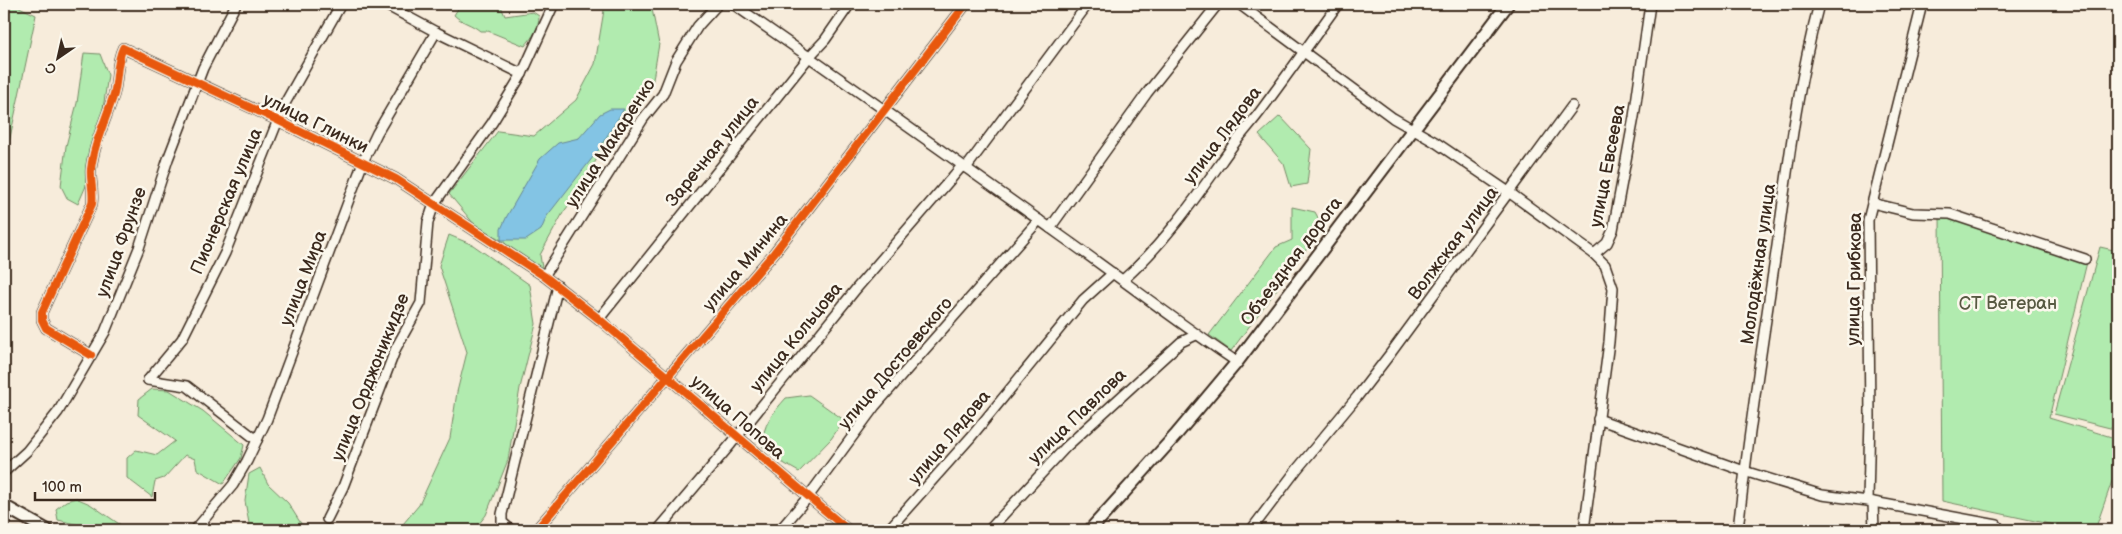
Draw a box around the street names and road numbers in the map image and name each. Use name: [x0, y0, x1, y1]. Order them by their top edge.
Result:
street label: улица Макаренко: [561, 75, 660, 212]
street label: улица Лядова: [1179, 82, 1266, 188]
street label: улица Глинки: [260, 89, 372, 158]
street label: Заречная улица: [661, 92, 764, 211]
street label: улица Евсеева: [1585, 103, 1630, 229]
street label: Пионерская улица: [186, 125, 267, 277]
street label: Волжская улица: [1404, 182, 1503, 304]
street label: Молодёжная улица: [1737, 182, 1780, 346]
street label: улица Фрунзе: [92, 184, 151, 300]
street label: Объездная дорога: [1236, 193, 1347, 330]
street label: улица Минина: [699, 209, 792, 315]
street label: улица Грибкова: [1843, 212, 1866, 346]
street label: улица Мира: [276, 227, 331, 329]
street label: улица Кольцова: [746, 278, 847, 396]
street label: улица Орджоникидзе: [327, 290, 414, 464]
street label: улица Достоевского: [834, 293, 957, 434]
street label: улица Павлова: [1024, 364, 1131, 468]
street label: улица Попова: [686, 371, 789, 464]
street label: улица Лядова: [904, 386, 995, 489]

